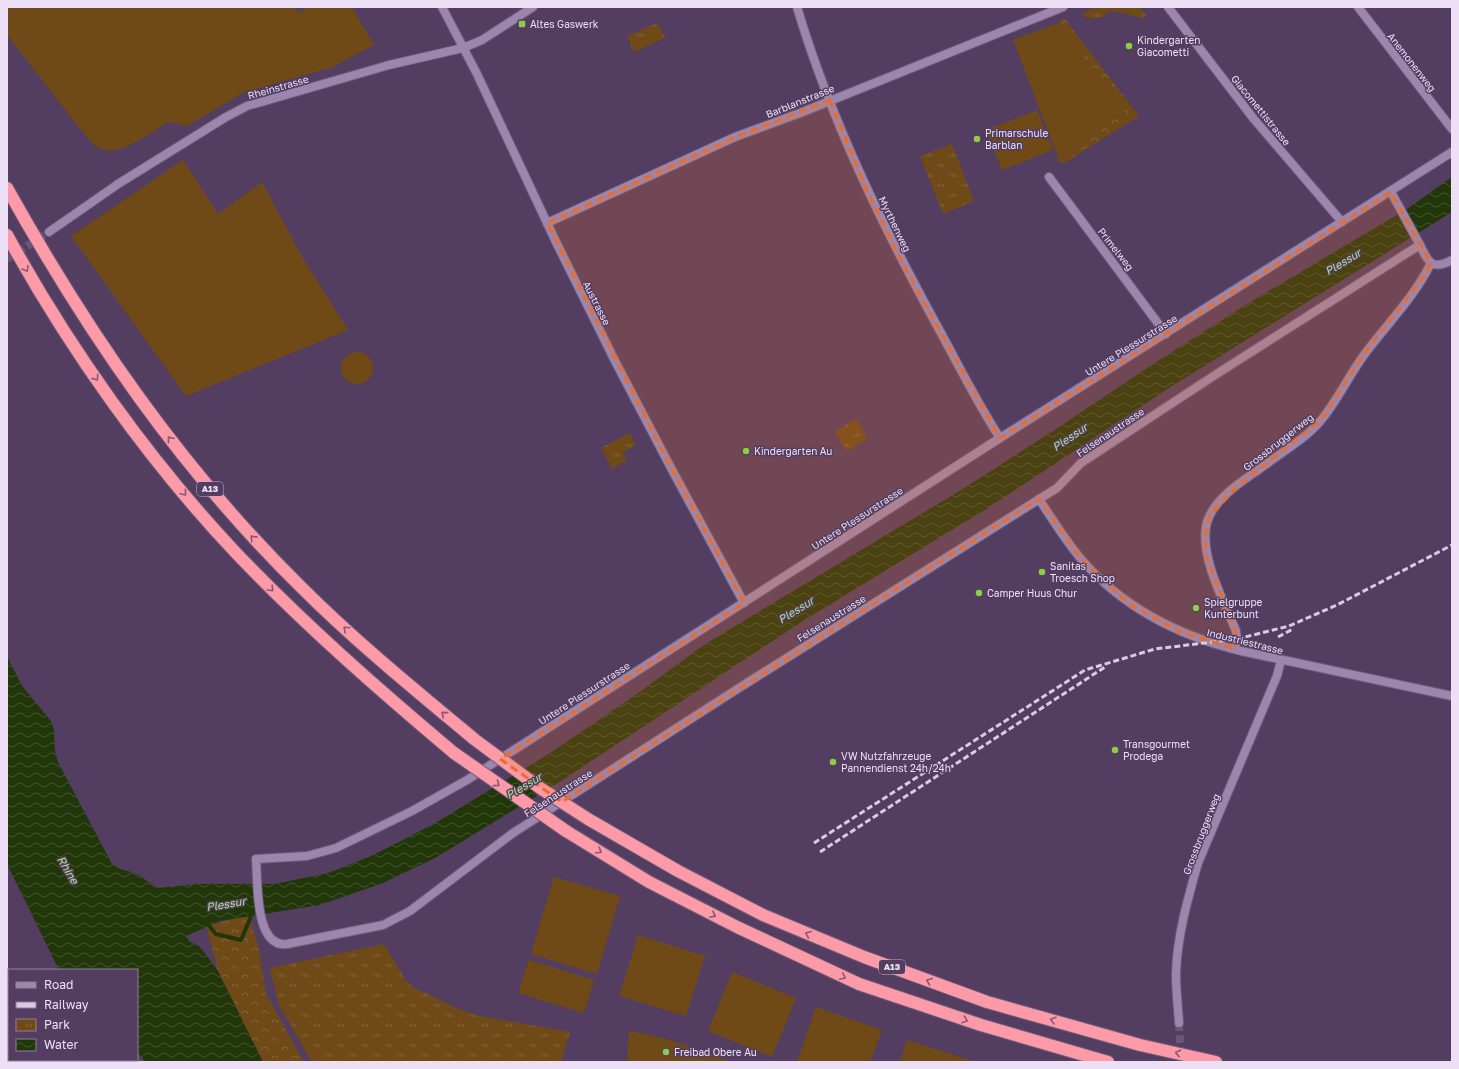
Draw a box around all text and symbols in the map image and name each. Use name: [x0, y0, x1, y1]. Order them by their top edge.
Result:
place label: Altes Gaswerk: [530, 18, 599, 30]
marker: Altes Gaswerk: [517, 19, 527, 29]
street label: Anemonenweg: [1385, 30, 1439, 94]
place label: Kindergarten Giacometti: [1137, 34, 1200, 58]
marker: Kindergarten Giacometti: [1124, 41, 1134, 51]
street label: Giacomettistrasse: [1229, 72, 1293, 148]
street label: Rheinstrasse: [246, 73, 310, 101]
street label: Barblanstrasse: [764, 82, 836, 120]
place label: Primarschule Barblan: [985, 127, 1049, 151]
marker: Primarschule Barblan: [972, 134, 982, 144]
street label: Myrthenweg: [876, 194, 914, 254]
street label: Primelweg: [1096, 225, 1136, 273]
water label: Plessur: [1322, 245, 1365, 277]
one-way arrow: [21, 265, 29, 272]
street label: Austrasse: [581, 279, 613, 327]
street label: Untere Plessurstrasse: [1083, 312, 1179, 378]
one-way arrow: [91, 374, 98, 381]
street label: Felsenaustrasse: [1074, 405, 1146, 459]
street label: Grossbruggerweg: [1241, 411, 1315, 473]
water label: Plessur: [1050, 419, 1091, 453]
one-way arrow: [167, 436, 174, 443]
place label: Kindergarten Au: [754, 445, 832, 457]
marker: Kindergarten Au: [741, 446, 751, 456]
road number: A13: [197, 482, 223, 496]
street label: Untere Plessurstrasse: [809, 484, 905, 552]
one-way arrow: [179, 488, 186, 495]
one-way arrow: [251, 535, 258, 543]
place label: Sanitas Troesch Shop: [1050, 560, 1115, 584]
marker: Sanitas Troesch Shop: [1037, 567, 1047, 577]
one-way arrow: [266, 584, 274, 592]
place label: Camper Huus Chur: [987, 587, 1077, 599]
marker: Camper Huus Chur: [974, 588, 984, 598]
street label: Felsenaustrasse: [794, 592, 868, 644]
water label: Plessur: [775, 593, 817, 626]
place label: Spielgruppe Kunterbunt: [1204, 596, 1263, 620]
marker: Spielgruppe Kunterbunt: [1191, 603, 1201, 613]
street label: Industriestrasse: [1206, 626, 1285, 656]
one-way arrow: [343, 627, 351, 634]
street label: Untere Plessurstrasse: [536, 659, 632, 727]
one-way arrow: [441, 712, 449, 719]
place label: Transgourmet Prodega: [1123, 738, 1190, 762]
marker: Transgourmet Prodega: [1110, 745, 1120, 755]
place label: VW Nutzfahrzeuge Pannendienst 24h/24h: [841, 750, 951, 774]
marker: VW Nutzfahrzeuge Pannendienst 24h/24h: [828, 757, 838, 767]
street label: Felsenaustrasse: [522, 766, 595, 820]
water label: Plessur: [503, 769, 546, 801]
one-way arrow: [492, 779, 499, 786]
street label: Grossbruggerweg: [1180, 792, 1222, 876]
one-way arrow: [595, 847, 602, 854]
water label: Rhine: [55, 853, 83, 887]
water label: Plessur: [205, 894, 248, 913]
one-way arrow: [709, 910, 716, 918]
one-way arrow: [804, 930, 811, 938]
road number: A13: [879, 960, 905, 974]
legend: [8, 969, 138, 1061]
one-way arrow: [839, 972, 846, 980]
text: Road: [44, 977, 73, 992]
one-way arrow: [925, 977, 932, 985]
text: Railway: [44, 997, 89, 1012]
one-way arrow: [962, 1015, 969, 1024]
text: Park: [44, 1017, 70, 1032]
one-way arrow: [1049, 1017, 1056, 1025]
text: Water: [44, 1037, 78, 1052]
place label: Freibad Obere Au: [674, 1046, 757, 1058]
marker: Freibad Obere Au: [661, 1047, 671, 1057]
one-way arrow: [1175, 1050, 1181, 1058]

